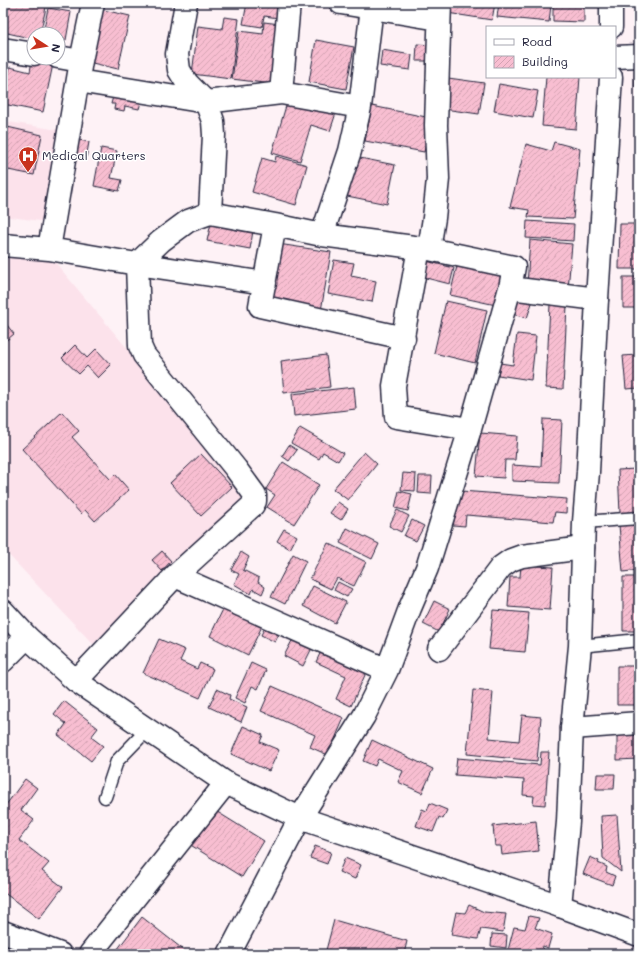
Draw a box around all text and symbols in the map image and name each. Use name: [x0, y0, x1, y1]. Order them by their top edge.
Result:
north arrow: [26, 26, 66, 66]
legend: [486, 26, 616, 78]
text: Road: [522, 33, 552, 49]
text: N: [48, 43, 64, 54]
text: Building: [522, 53, 568, 69]
hospital icon: Medical Quarters: [17, 145, 39, 173]
place label: Medical Quarters: [42, 147, 146, 163]

